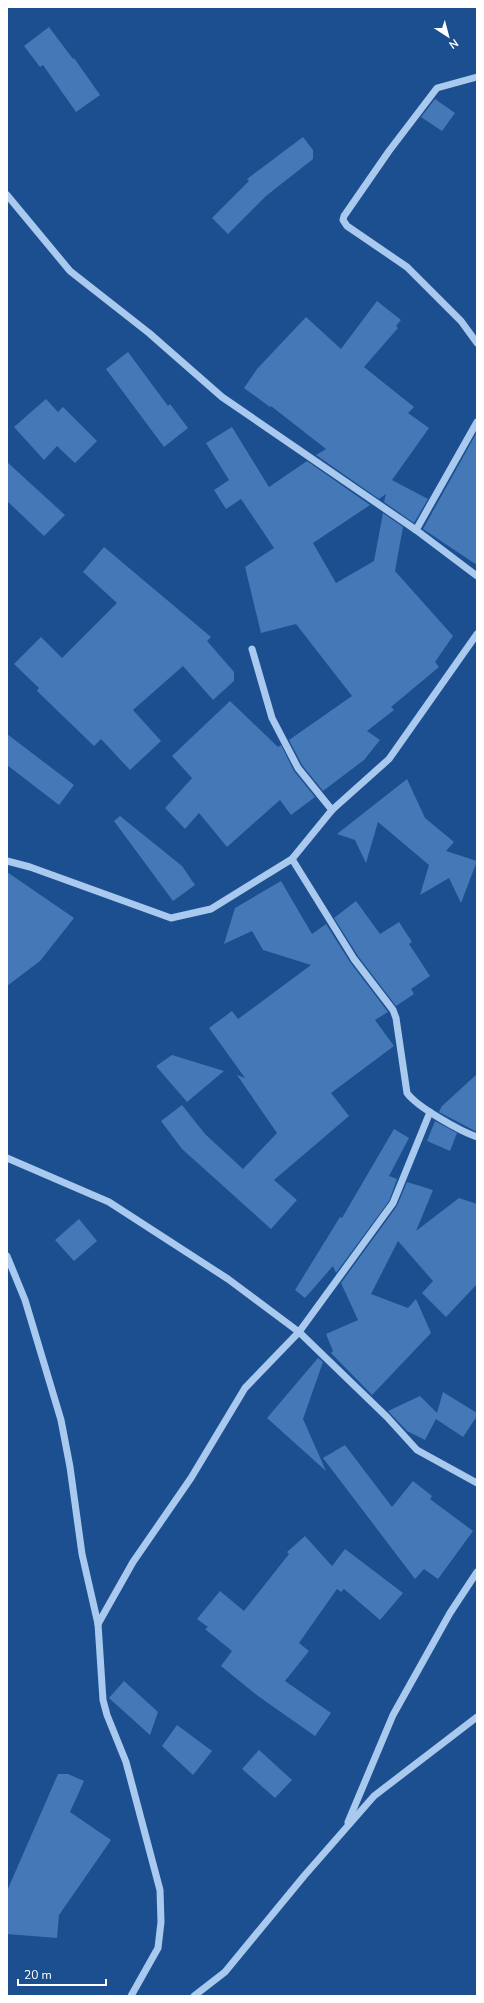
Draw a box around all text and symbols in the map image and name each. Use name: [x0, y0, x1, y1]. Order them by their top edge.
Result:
north arrow: [428, 16, 468, 56]
text: N: [446, 35, 461, 52]
scale bar: [18, 1961, 106, 1987]
text: 20 m: [24, 1967, 52, 1983]

